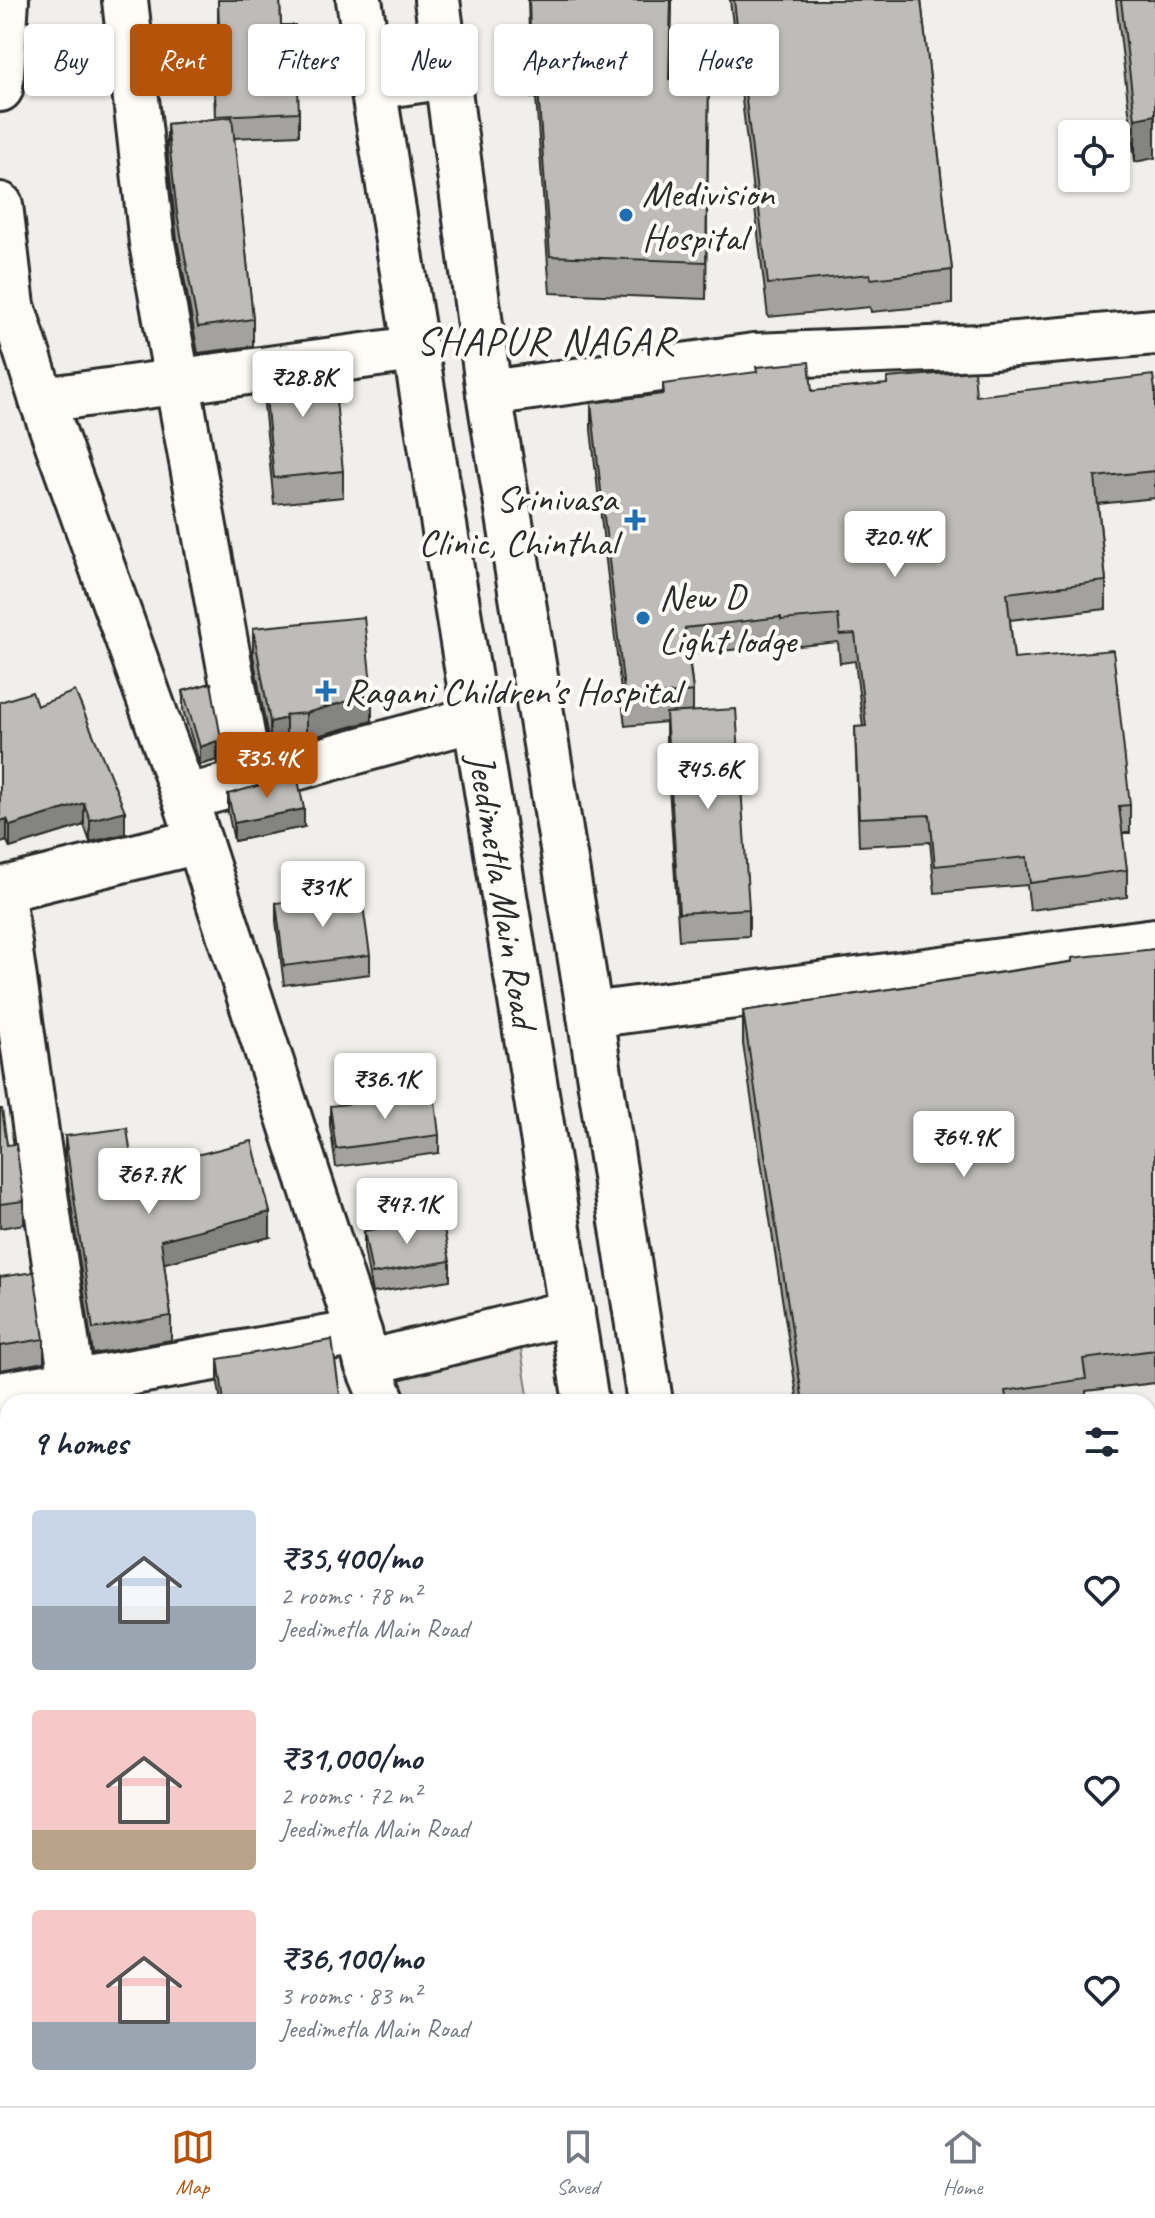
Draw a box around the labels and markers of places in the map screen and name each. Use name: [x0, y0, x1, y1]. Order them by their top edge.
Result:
place label: Medivision Hospital: [642, 170, 776, 261]
marker: Medivision Hospital: [617, 206, 635, 224]
pin: ₹28.8K: [238, 351, 368, 419]
place label: Srinivasa Clinic, Chinthal: [419, 475, 624, 566]
marker: Srinivasa Clinic, Chinthal: [624, 509, 646, 531]
pin: ₹20.4K: [830, 511, 960, 579]
place label: New D Light lodge: [659, 573, 798, 664]
marker: New D Light lodge: [634, 609, 652, 627]
place label: Ragani Children's Hospital: [344, 668, 687, 715]
marker: Ragani Children's Hospital: [315, 680, 337, 702]
pin: ₹35.4K: [202, 732, 332, 800]
pin: ₹45.6K: [643, 743, 773, 811]
pin: ₹31K: [276, 861, 370, 929]
pin: ₹36.1K: [320, 1053, 450, 1121]
pin: ₹64.9K: [899, 1111, 1029, 1179]
pin: ₹67.7K: [84, 1148, 214, 1216]
pin: ₹47.1K: [342, 1178, 472, 1246]

